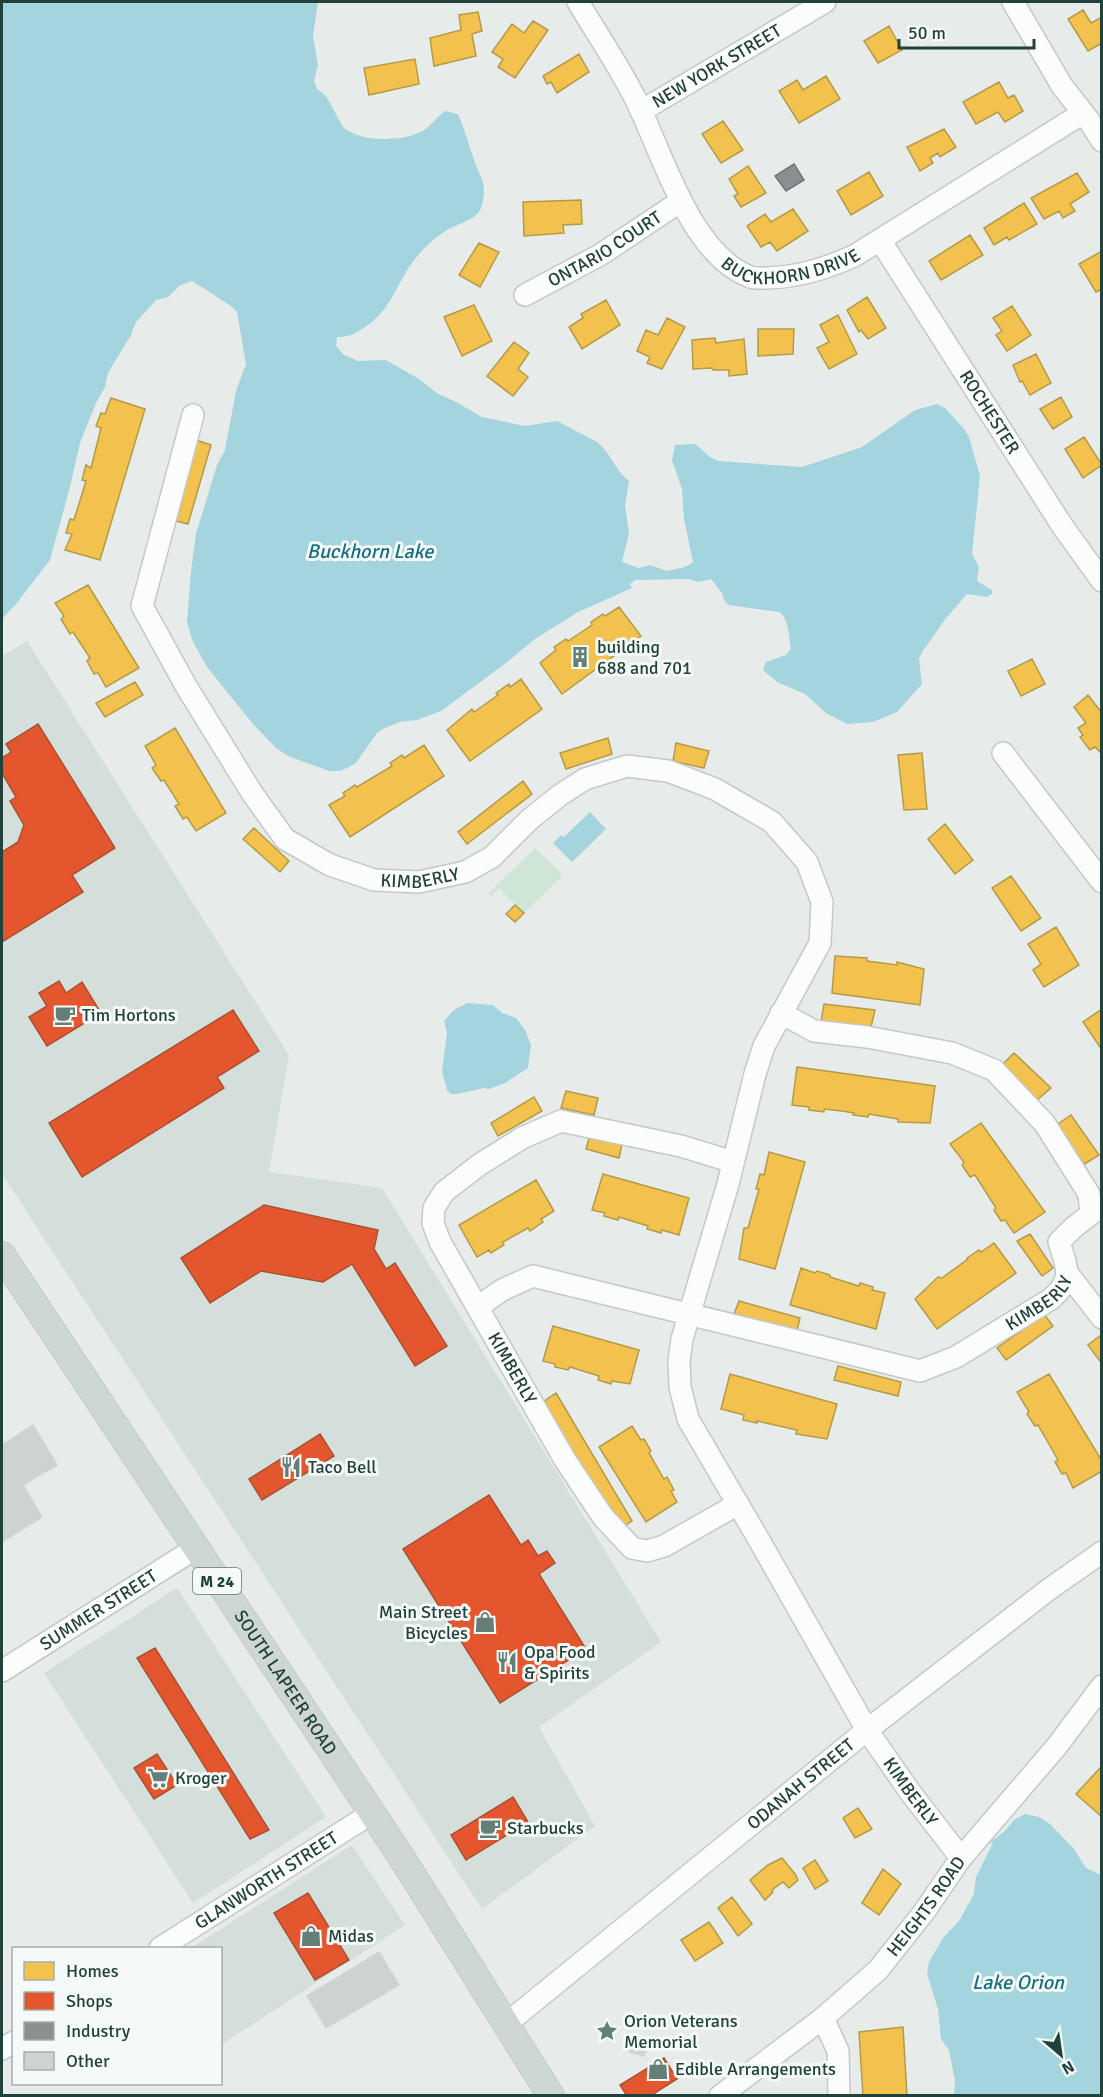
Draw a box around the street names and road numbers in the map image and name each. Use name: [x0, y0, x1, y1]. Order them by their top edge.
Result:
street label: NEW YORK STREET: [648, 19, 785, 113]
street label: ONTARIO COURT: [544, 206, 666, 292]
street label: BUCKHORN DRIVE: [717, 244, 864, 289]
street label: ROCHESTER: [955, 366, 1025, 458]
street label: KIMBERLY: [380, 863, 461, 893]
street label: KIMBERLY: [1001, 1273, 1077, 1335]
street label: KIMBERLY: [483, 1328, 542, 1408]
street label: SUMMER STREET: [36, 1565, 161, 1655]
road number: M 24: [193, 1568, 241, 1594]
street label: SOUTH LAPEER ROAD: [230, 1606, 342, 1759]
street label: ODANAH STREET: [742, 1734, 859, 1834]
street label: KIMBERLY: [878, 1753, 943, 1830]
street label: GLANWORTH STREET: [191, 1827, 342, 1934]
street label: HEIGHTS ROAD: [882, 1852, 970, 1961]

